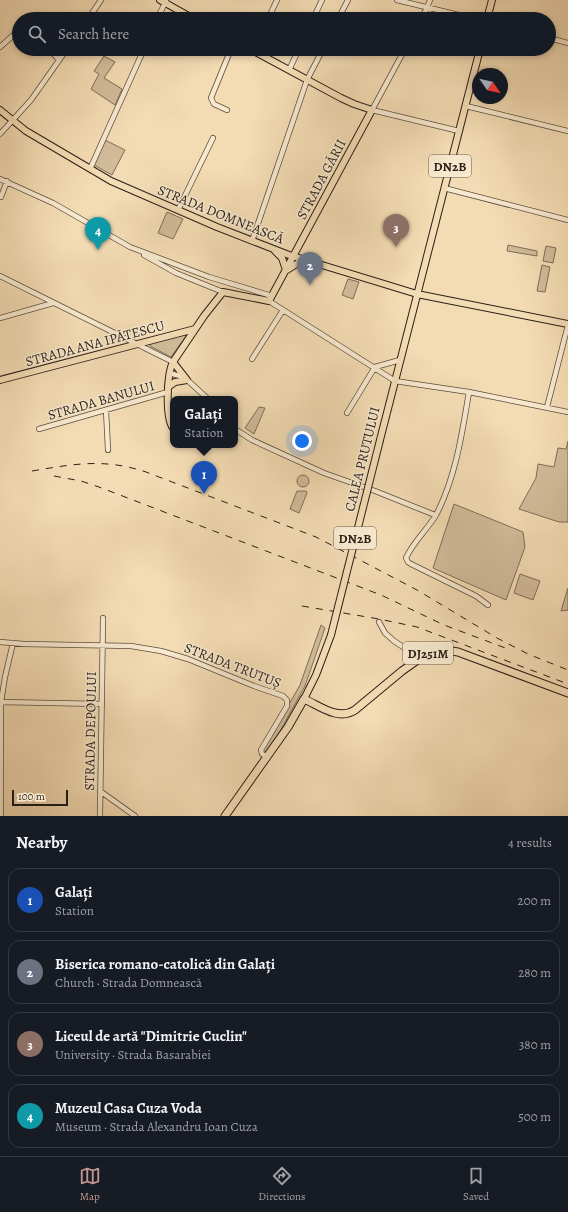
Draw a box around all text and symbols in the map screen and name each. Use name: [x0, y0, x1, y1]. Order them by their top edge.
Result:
search box: [12, 12, 556, 56]
icon: search: [26, 23, 48, 45]
text: Search here: [58, 24, 129, 44]
north arrow: [472, 68, 508, 104]
street label: STRADA GĂRII: [292, 136, 351, 223]
road number: DN2B: [429, 155, 471, 177]
street label: STRADA DOMNEASCĂ: [155, 180, 288, 249]
pin: 3: [383, 214, 409, 247]
pin: 4: [85, 217, 111, 250]
pin: 2: [297, 252, 323, 285]
street label: STRADA ANA IPĂTESCU: [23, 316, 167, 371]
street label: STRADA BANULUI: [46, 376, 157, 425]
popup: [170, 396, 238, 448]
text: Galați: [185, 404, 222, 424]
street label: CALEA PRUTULUI: [340, 405, 385, 514]
text: Station: [185, 424, 223, 441]
your location: [292, 431, 312, 451]
pin: 1: [191, 461, 217, 494]
road number: DN2B: [334, 527, 376, 549]
street label: STRADA TRUTUȘ: [182, 638, 284, 693]
road number: DJ251M: [403, 642, 453, 664]
street label: STRADA DEPOULUI: [80, 671, 101, 791]
scale bar: [12, 788, 68, 807]
text: 100 m: [18, 789, 45, 804]
text: Nearby: [16, 831, 67, 854]
text: 4 results: [508, 834, 552, 851]
text: Galați: [55, 882, 92, 902]
text: 1: [28, 892, 32, 909]
text: 200 m: [518, 892, 551, 909]
text: Station: [55, 902, 94, 919]
text: Biserica romano-catolică din Galați: [55, 954, 275, 974]
text: 2: [27, 964, 33, 981]
text: 280 m: [518, 964, 551, 981]
text: Church · Strada Domnească: [55, 974, 202, 991]
text: Liceul de artă "Dimitrie Cuclin": [55, 1026, 247, 1046]
text: 3: [27, 1036, 33, 1053]
text: 380 m: [519, 1036, 551, 1053]
text: University · Strada Basarabiei: [55, 1046, 211, 1063]
text: Muzeul Casa Cuza Voda: [55, 1098, 202, 1118]
text: 4: [27, 1108, 33, 1125]
text: 500 m: [518, 1108, 551, 1125]
text: Museum · Strada Alexandru Ioan Cuza: [55, 1118, 258, 1135]
tab: Map: [79, 1165, 101, 1204]
tab: Directions: [258, 1165, 306, 1204]
tab: Saved: [463, 1165, 489, 1204]

